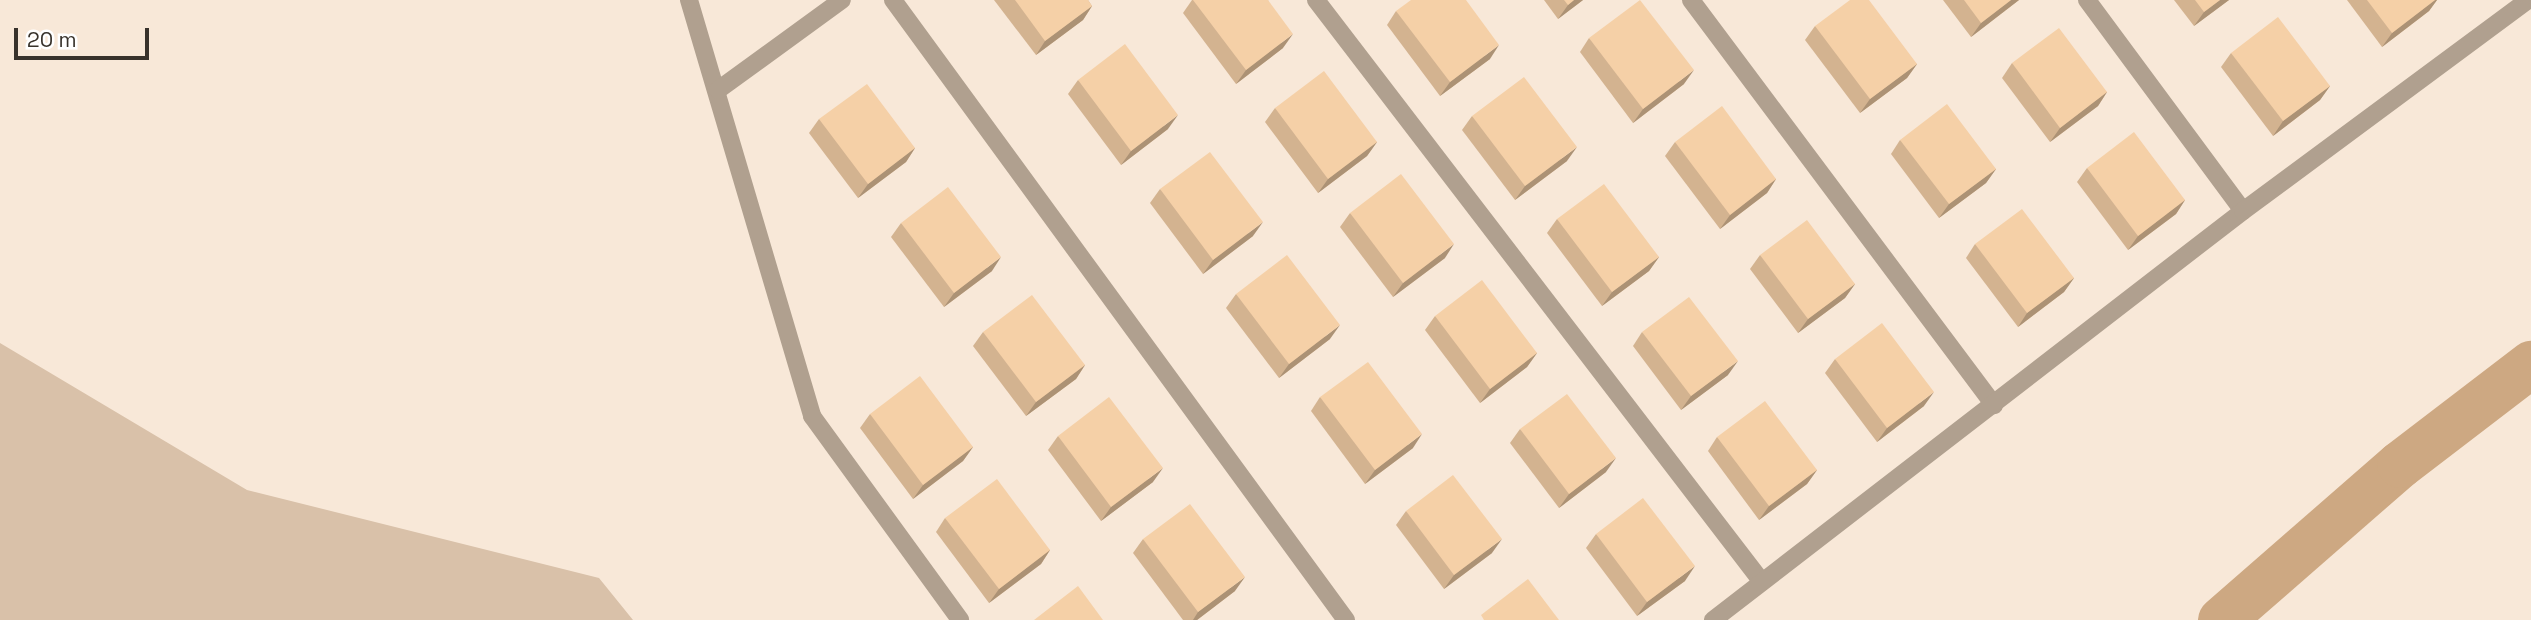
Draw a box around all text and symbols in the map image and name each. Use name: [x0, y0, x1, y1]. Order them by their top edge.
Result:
scale bar: [18, 14, 152, 58]
text: 20 m: [27, 26, 77, 53]

